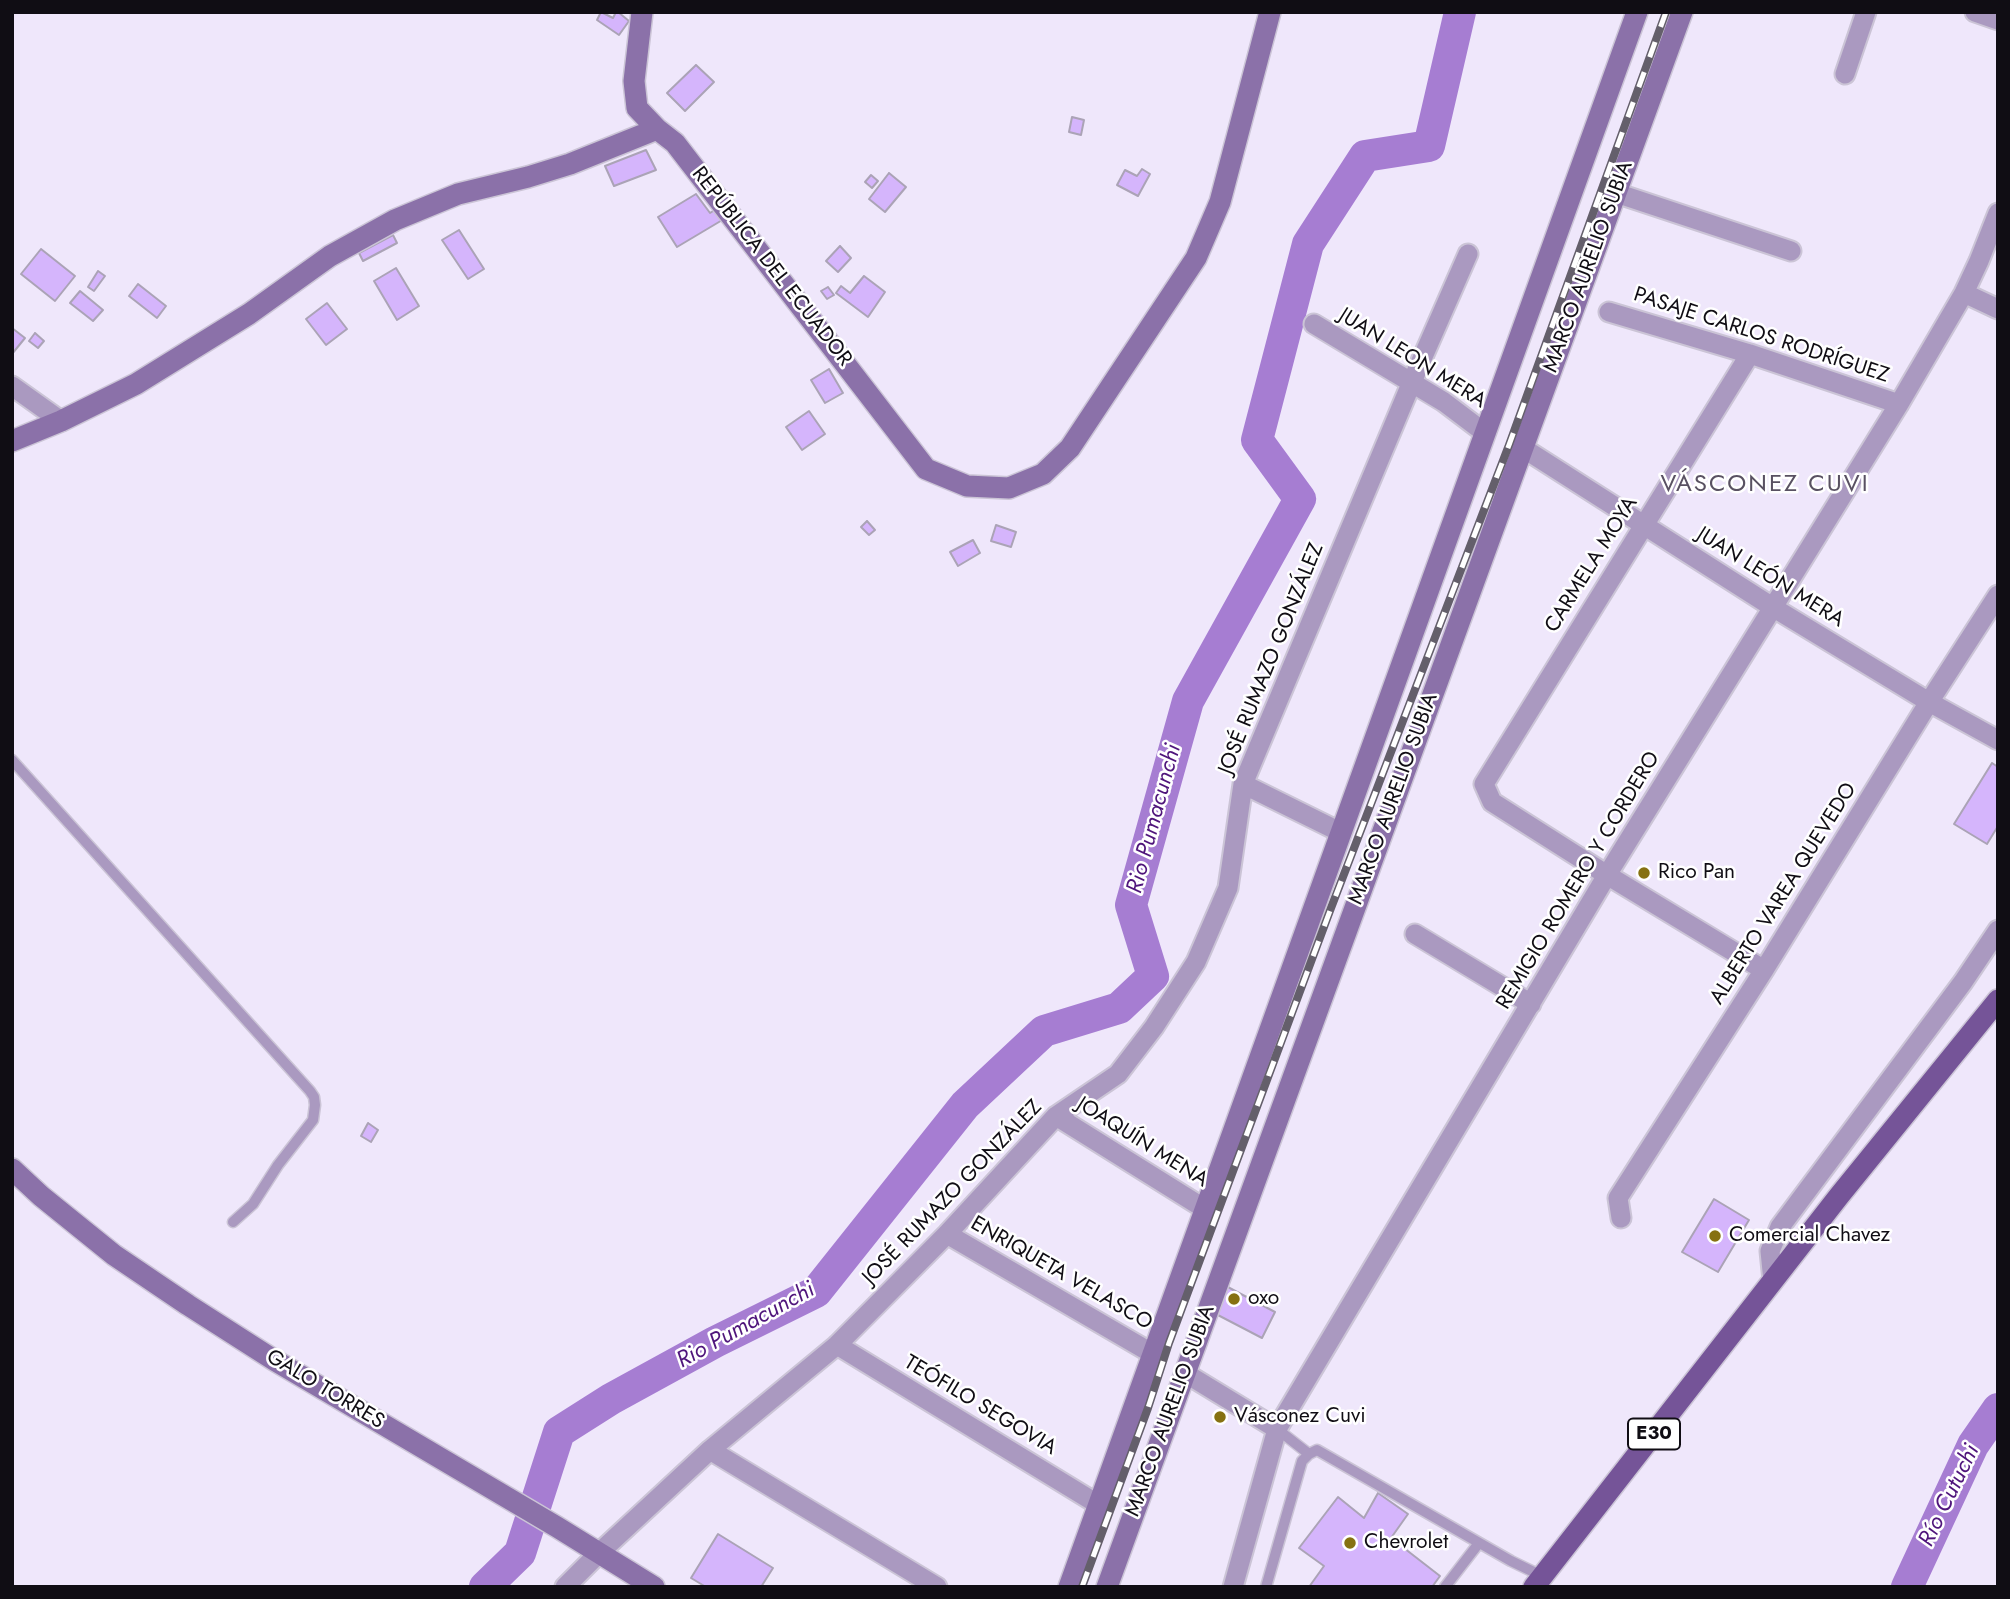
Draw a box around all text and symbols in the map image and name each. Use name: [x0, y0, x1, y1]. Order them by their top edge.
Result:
street label: MARCO AURELIO SUBIA: [1539, 158, 1639, 376]
street label: REPÚBLICA DEL ECUADOR: [685, 162, 857, 372]
street label: PASAJE CARLOS RODRÍGUEZ: [1630, 283, 1892, 389]
street label: JUAN LEON MERA: [1334, 304, 1490, 414]
district label: VÁSCONEZ CUVI: [1662, 471, 1868, 499]
street label: CARMELA MOYA: [1540, 493, 1644, 637]
street label: JUAN LEÓN MERA: [1692, 523, 1848, 633]
street label: JOSÉ RUMAZO GONZÁLEZ: [1214, 540, 1330, 778]
street label: MARCO AURELIO SUBIA: [1344, 690, 1444, 908]
water label: Rio Pumacunchi: [1122, 741, 1188, 897]
street label: REMIGIO ROMERO Y CORDERO: [1492, 748, 1666, 1014]
street label: ALBERTO VAREA QUEVEDO: [1705, 779, 1863, 1009]
place label: Rico Pan: [1658, 860, 1735, 886]
marker: Rico Pan: [1636, 865, 1652, 881]
street label: JOAQUÍN MENA: [1072, 1092, 1212, 1194]
street label: JOSÉ RUMAZO GONZÁLEZ: [858, 1095, 1048, 1291]
street label: ENRIQUETA VELASCO: [966, 1212, 1156, 1336]
place label: Comercial Chavez: [1729, 1223, 1890, 1249]
marker: Comercial Chavez: [1707, 1228, 1723, 1244]
water label: Rio Pumacunchi: [672, 1277, 820, 1375]
place label: oxo: [1248, 1286, 1279, 1312]
marker: oxo: [1226, 1291, 1242, 1307]
street label: MARCO AURELIO SUBIA: [1121, 1302, 1221, 1520]
street label: GALO TORRES: [261, 1345, 389, 1435]
street label: TEÓFILO SEGOVIA: [899, 1351, 1061, 1461]
place label: Vásconez Cuvi: [1234, 1404, 1366, 1430]
marker: Vásconez Cuvi: [1212, 1409, 1228, 1425]
road number: E30: [1628, 1418, 1680, 1450]
water label: Río Cutuchi: [1914, 1441, 1986, 1551]
place label: Chevrolet: [1364, 1530, 1448, 1556]
marker: Chevrolet: [1342, 1535, 1358, 1551]

